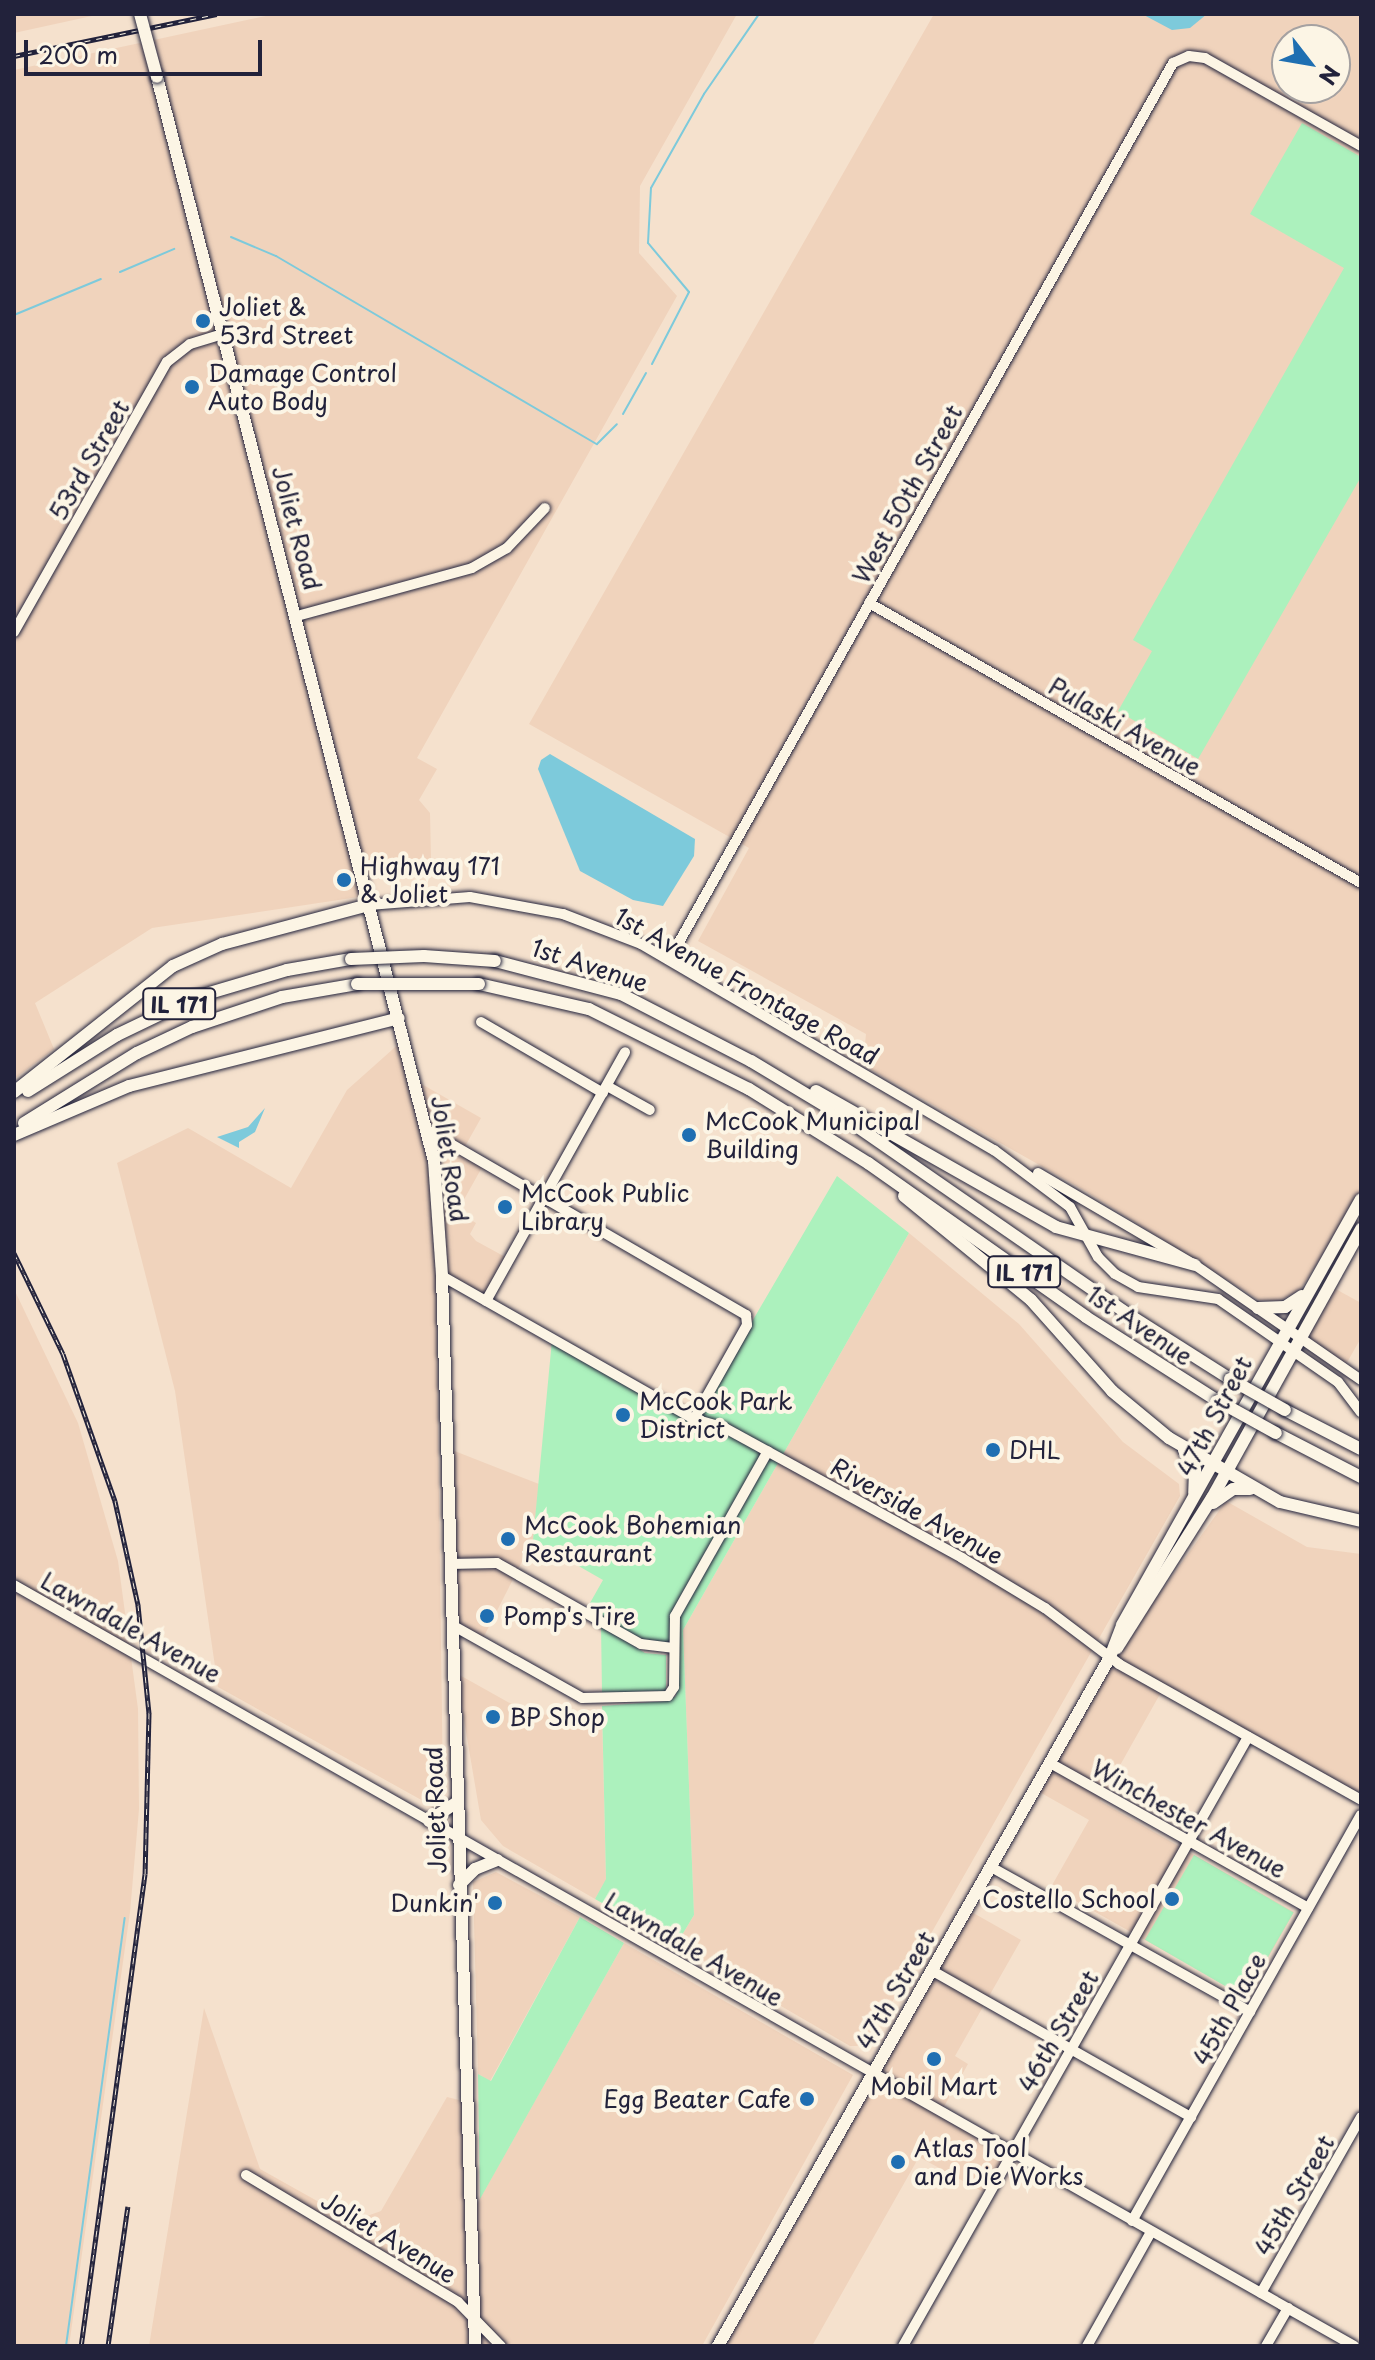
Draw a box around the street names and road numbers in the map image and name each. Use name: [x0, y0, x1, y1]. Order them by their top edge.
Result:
street label: 53rd Street: [42, 394, 136, 526]
street label: West 50th Street: [846, 399, 968, 589]
street label: Joliet Road: [267, 462, 327, 594]
street label: Pulaski Avenue: [1043, 670, 1207, 782]
street label: 1st Avenue Frontage Road: [609, 901, 885, 1071]
street label: 1st Avenue: [527, 932, 653, 998]
road number: IL 171: [141, 986, 217, 1022]
street label: Joliet Road: [426, 1093, 474, 1225]
road number: IL 171: [986, 1254, 1062, 1290]
street label: 1st Avenue: [1081, 1279, 1199, 1371]
street label: 47th Street: [1170, 1351, 1258, 1481]
street label: Riverside Avenue: [826, 1452, 1008, 1570]
street label: Lawndale Avenue: [36, 1565, 226, 1689]
street label: Joliet Road: [418, 1745, 452, 1875]
street label: Winchester Avenue: [1086, 1752, 1292, 1884]
street label: Lawndale Avenue: [599, 1886, 789, 2012]
street label: 47th Street: [850, 1926, 940, 2054]
street label: 45th Place: [1186, 1948, 1272, 2070]
street label: 46th Street: [1011, 1965, 1105, 2097]
street label: 45th Street: [1248, 2130, 1340, 2260]
street label: Joliet Avenue: [316, 2185, 462, 2289]

